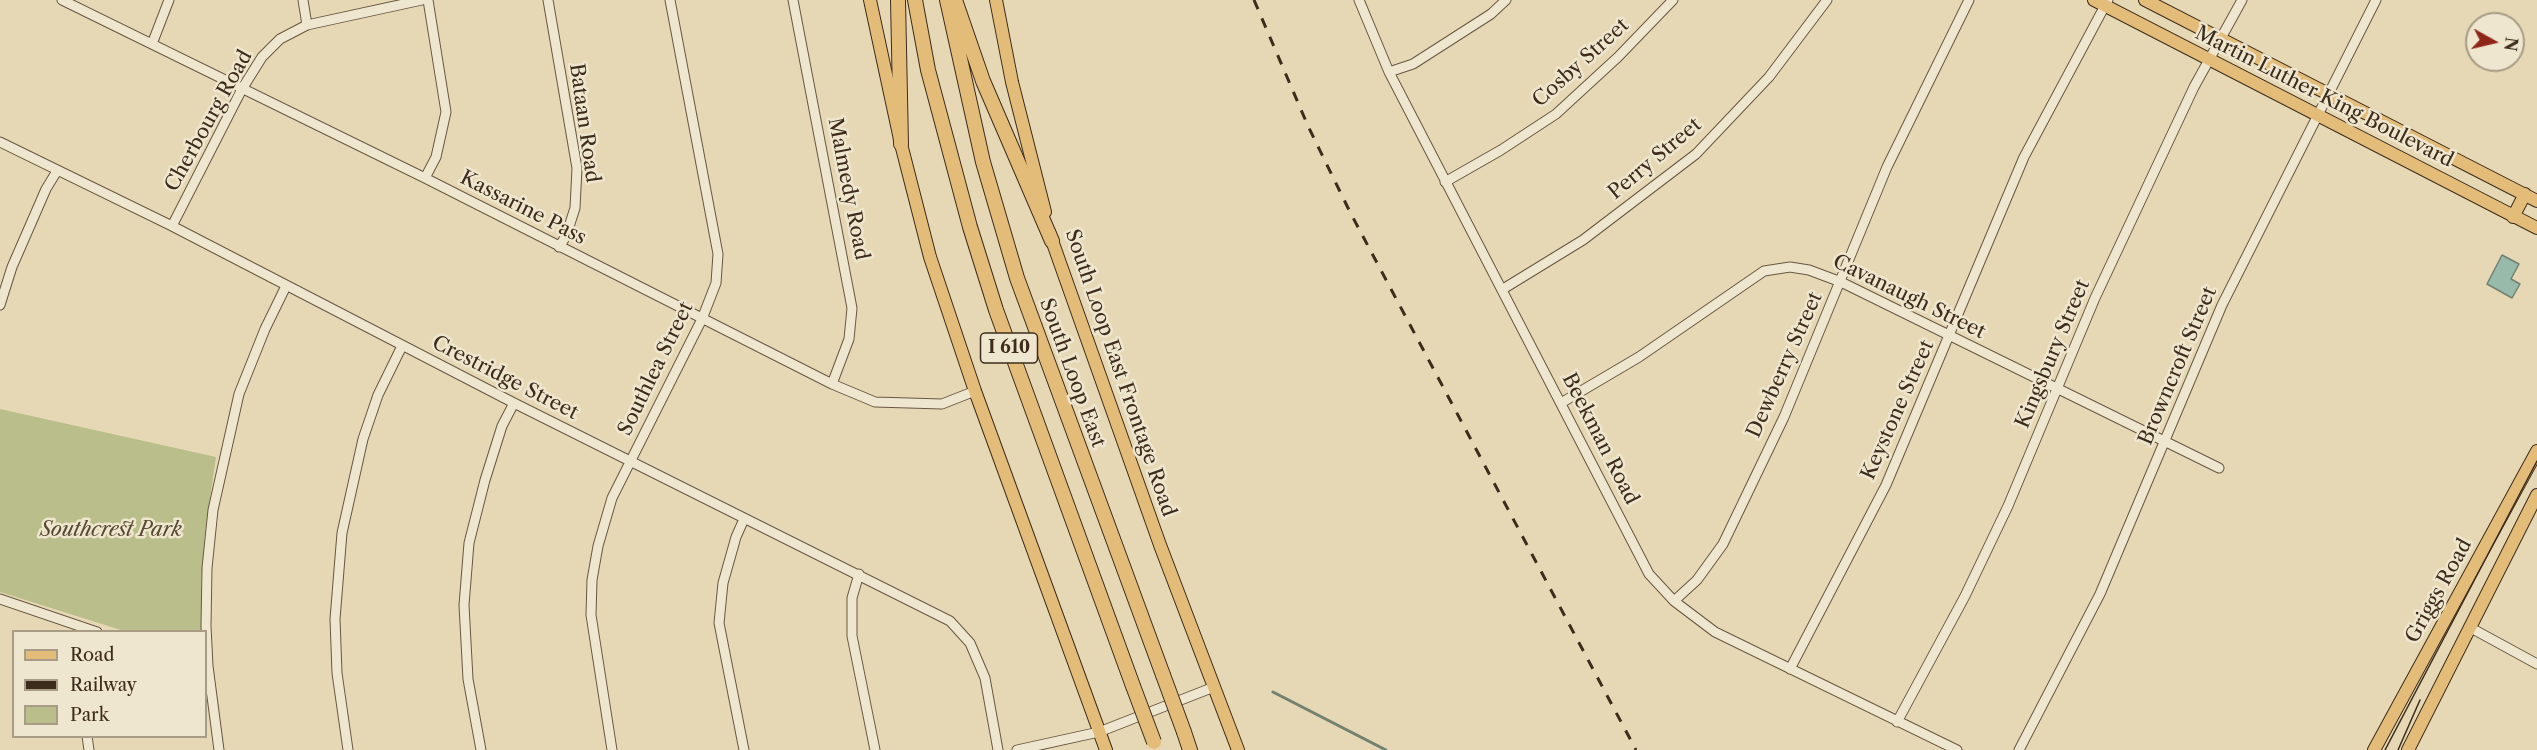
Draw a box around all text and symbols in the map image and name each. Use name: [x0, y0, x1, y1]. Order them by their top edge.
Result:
north arrow: [2465, 12, 2525, 72]
street label: Cosby Street: [1528, 14, 1634, 112]
street label: Martin Luther King Boulevard: [2191, 21, 2457, 173]
text: N: [2500, 36, 2522, 53]
street label: Cherbourg Road: [160, 46, 258, 196]
street label: Bataan Road: [564, 62, 604, 184]
street label: Perry Street: [1604, 113, 1706, 205]
street label: Malmedy Road: [822, 116, 874, 262]
street label: Kassarine Pass: [456, 166, 590, 250]
street label: South Loop East Frontage Road: [1059, 226, 1181, 520]
street label: Cavanaugh Street: [1829, 250, 1989, 344]
street label: Kingsbury Street: [2011, 276, 2095, 432]
street label: Browncroft Street: [2134, 283, 2222, 449]
street label: Dewberry Street: [1742, 288, 1828, 442]
street label: South Loop East: [1034, 295, 1110, 451]
street label: Southlea Street: [613, 298, 699, 440]
street label: Crestridge Street: [428, 331, 582, 425]
road number: I 610: [980, 333, 1038, 363]
street label: Keystone Street: [1856, 336, 1940, 484]
street label: Beekman Road: [1557, 369, 1643, 509]
park label: Southcrest Park: [40, 518, 182, 542]
street label: Griggs Road: [2401, 535, 2477, 647]
legend: [12, 630, 207, 738]
text: Road: [70, 644, 115, 666]
text: Railway: [70, 674, 137, 696]
text: Park: [70, 704, 109, 726]

